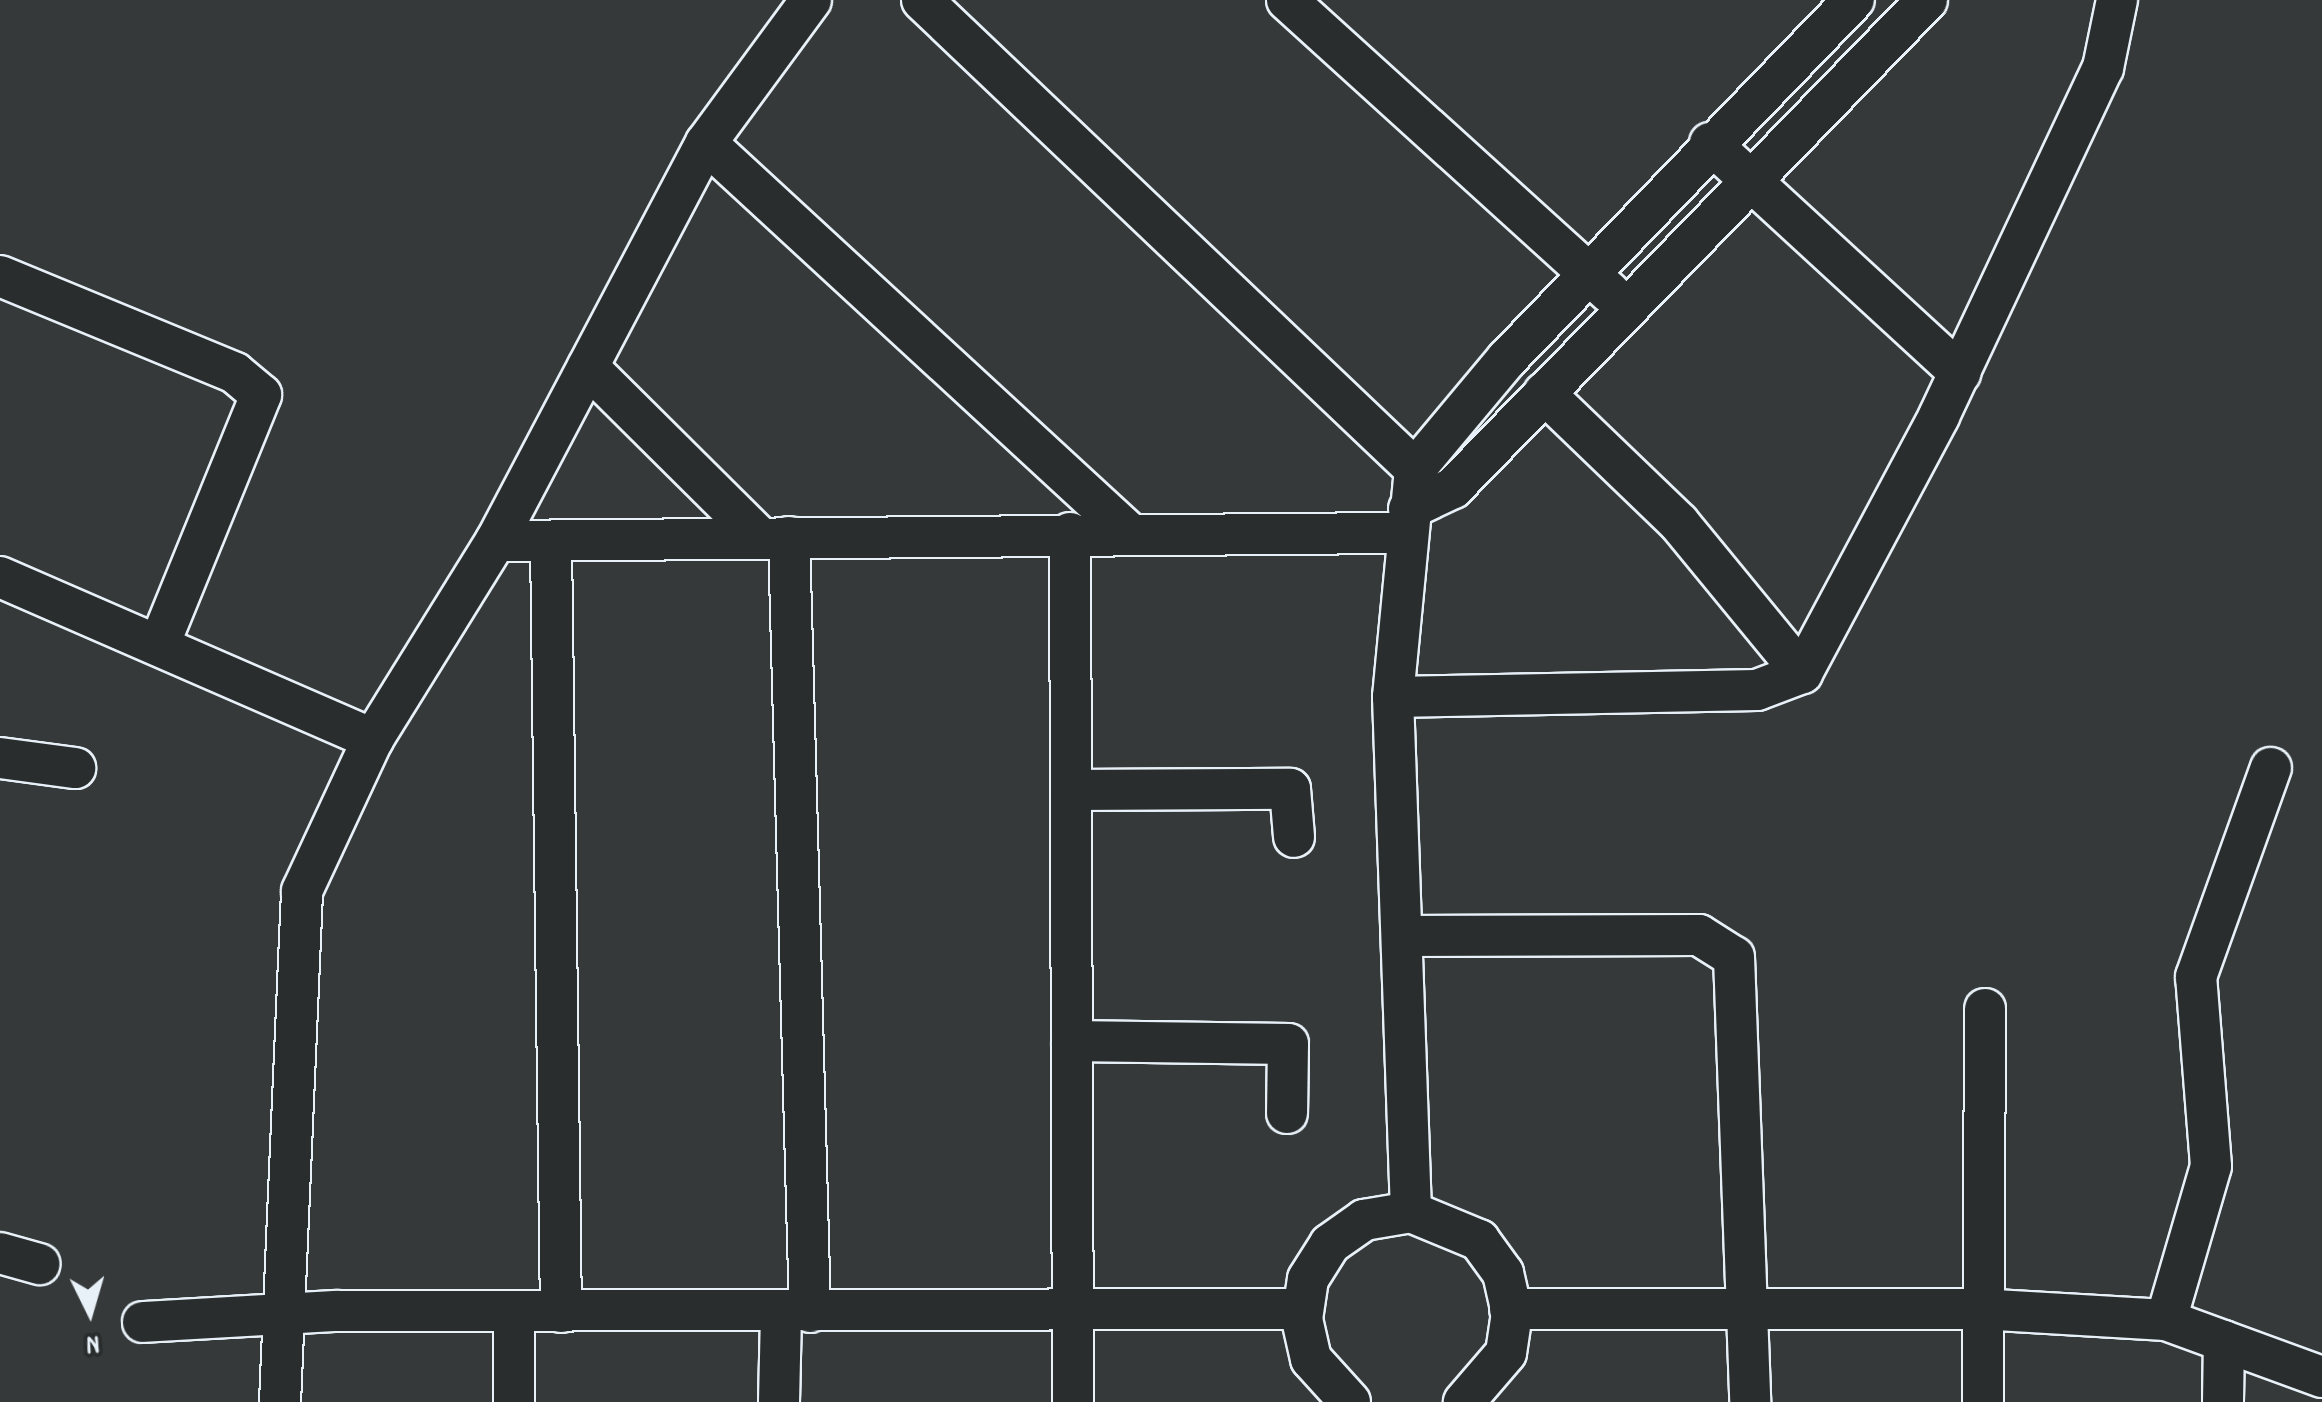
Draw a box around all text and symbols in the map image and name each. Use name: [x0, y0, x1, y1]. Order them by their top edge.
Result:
north arrow: [40, 1262, 140, 1362]
text: N: [84, 1321, 101, 1362]

